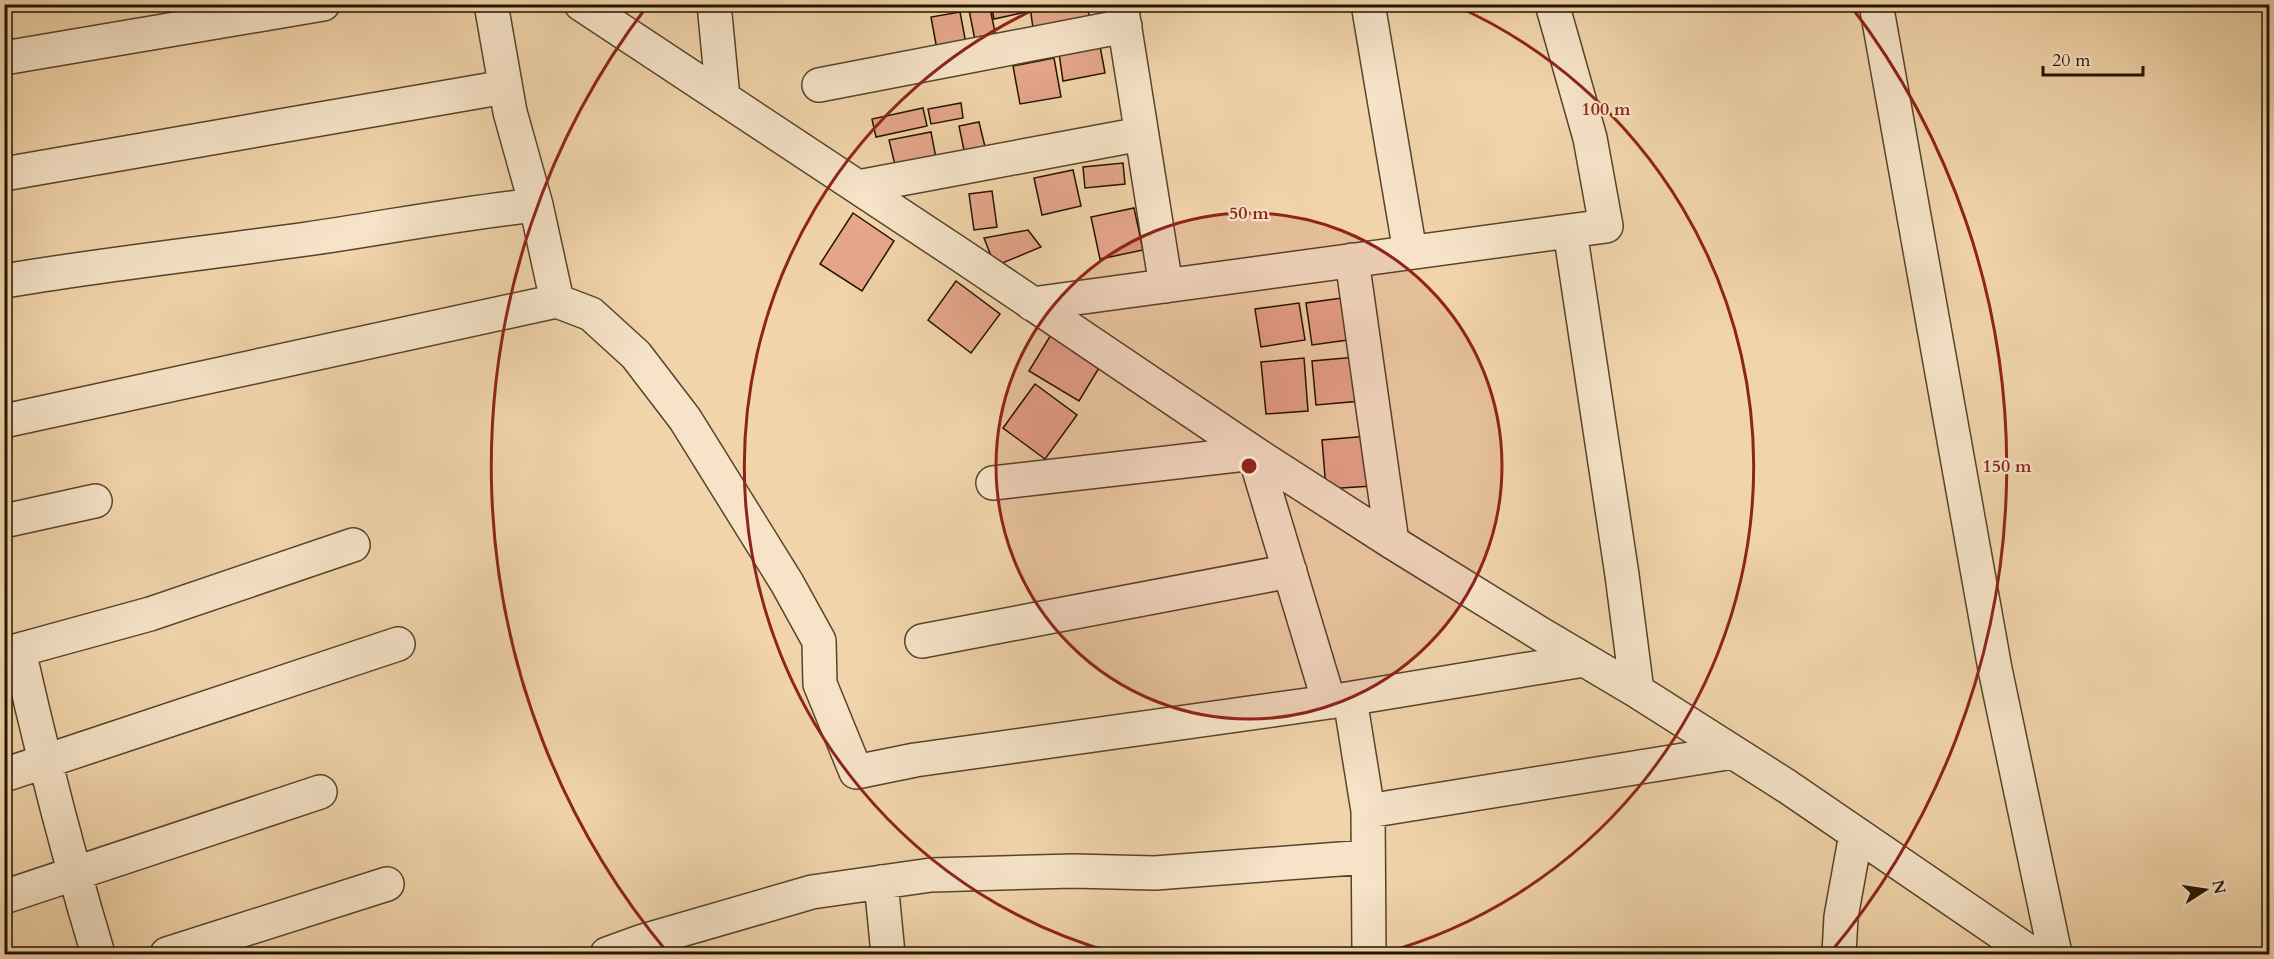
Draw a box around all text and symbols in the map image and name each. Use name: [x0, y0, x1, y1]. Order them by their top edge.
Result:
scale bar: [2043, 39, 2144, 77]
text: 20 m: [2052, 48, 2091, 73]
text: 100 m: [1581, 97, 1631, 122]
text: 50 m: [1229, 201, 1269, 226]
text: 150 m: [1982, 454, 2032, 479]
centre of rings: [1239, 456, 1259, 476]
north arrow: [2175, 860, 2235, 920]
text: N: [2206, 878, 2231, 896]

